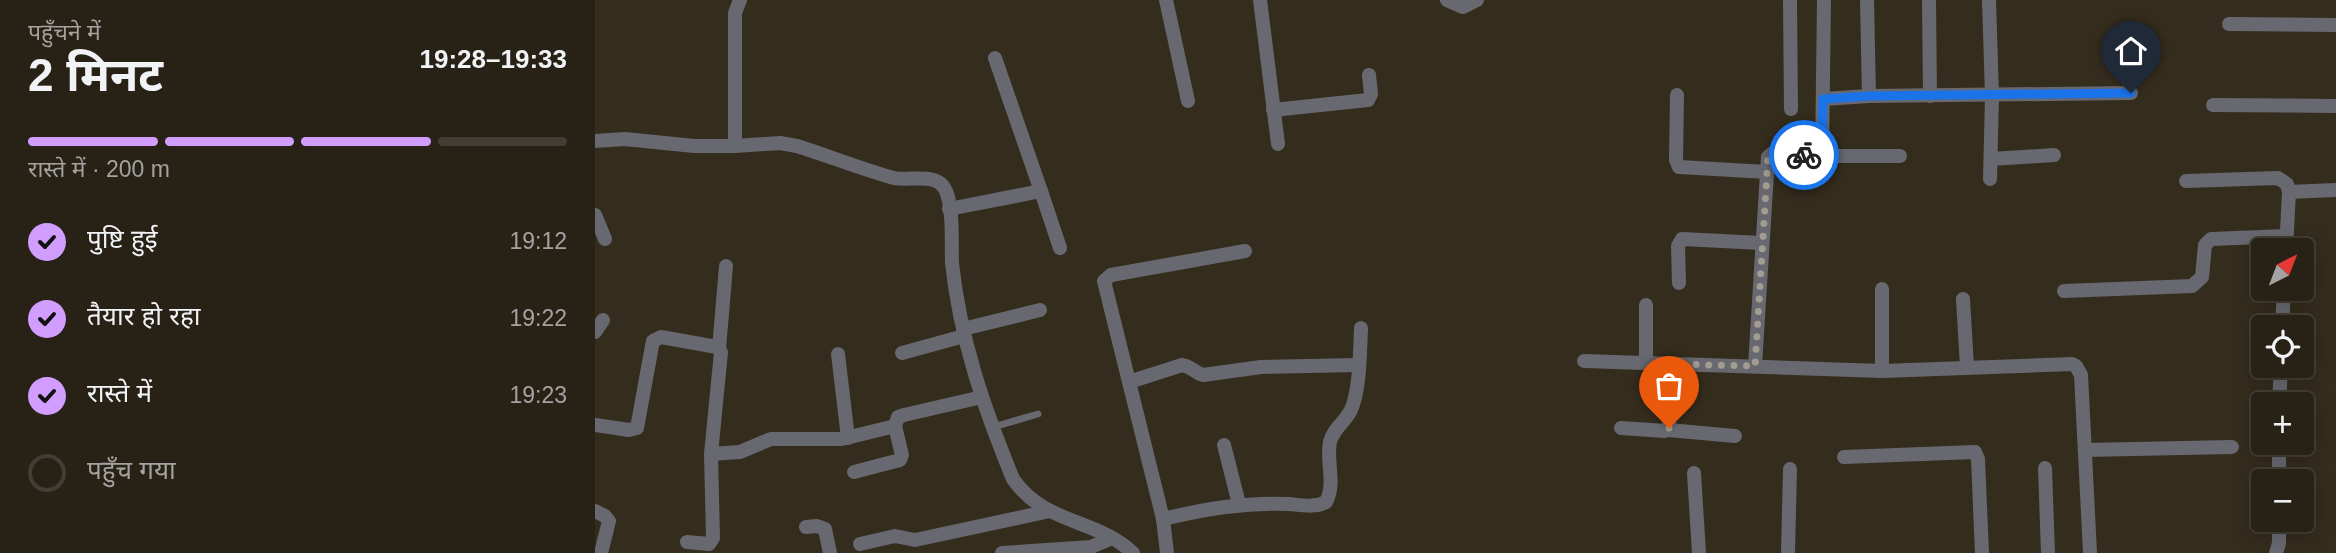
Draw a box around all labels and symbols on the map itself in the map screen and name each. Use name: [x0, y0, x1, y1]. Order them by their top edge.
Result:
pin: [2101, 21, 2161, 93]
courier: [1769, 120, 1839, 190]
north arrow: [2251, 238, 2313, 301]
pin: [1639, 356, 1699, 428]

